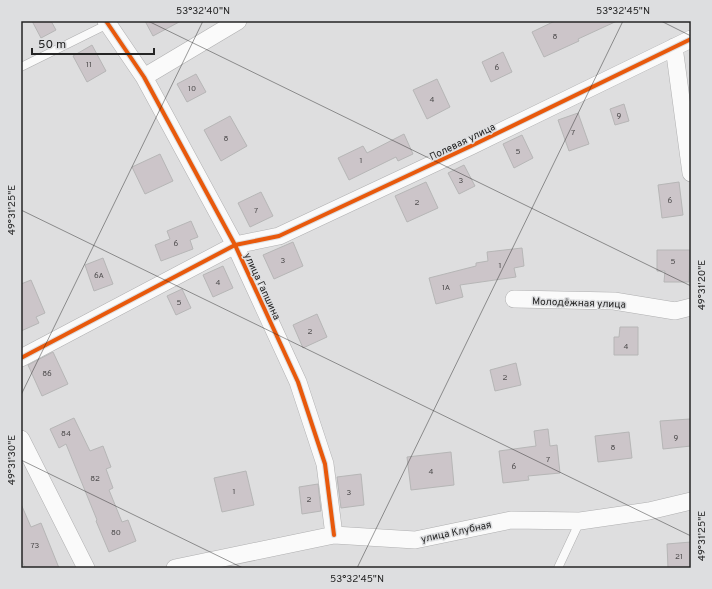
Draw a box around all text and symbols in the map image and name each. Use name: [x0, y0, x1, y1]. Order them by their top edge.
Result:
text: 53°32'40"N: [176, 5, 230, 18]
text: 53°32'45"N: [596, 5, 650, 18]
scale bar: [32, 30, 154, 56]
house number: 8: [553, 32, 558, 42]
text: 50 m: [38, 37, 66, 53]
house number: 11: [86, 60, 92, 70]
house number: 6: [495, 63, 500, 73]
house number: 10: [188, 84, 196, 94]
house number: 4: [430, 95, 435, 105]
house number: 9: [617, 111, 622, 121]
street label: Полевая улица: [428, 121, 498, 164]
house number: 7: [571, 128, 575, 138]
house number: 8: [224, 134, 229, 144]
house number: 5: [516, 147, 521, 157]
house number: 1: [360, 156, 362, 166]
house number: 3: [459, 176, 464, 186]
text: 49°31'25"E: [6, 185, 19, 235]
house number: 6: [668, 196, 673, 206]
house number: 2: [415, 198, 420, 208]
house number: 7: [254, 206, 258, 216]
house number: 6: [174, 239, 179, 249]
street label: улица Гапшина: [240, 251, 283, 322]
house number: 3: [281, 256, 286, 266]
house number: 5: [671, 257, 676, 267]
text: 49°31'20"E: [696, 260, 709, 310]
house number: 1: [499, 261, 501, 271]
house number: 6А: [94, 271, 105, 281]
house number: 4: [216, 278, 221, 288]
house number: 1А: [442, 283, 451, 293]
street label: Молодёжная улица: [532, 295, 626, 312]
house number: 5: [177, 298, 182, 308]
house number: 2: [308, 327, 313, 337]
house number: 4: [624, 342, 629, 352]
house number: 86: [42, 369, 52, 379]
house number: 2: [503, 373, 508, 383]
house number: 84: [61, 429, 71, 439]
house number: 9: [674, 433, 679, 443]
text: 49°31'30"E: [6, 435, 19, 485]
house number: 8: [611, 443, 616, 453]
house number: 7: [546, 455, 550, 465]
house number: 6: [512, 462, 517, 472]
house number: 4: [429, 467, 434, 477]
house number: 82: [90, 474, 100, 484]
house number: 1: [233, 487, 235, 497]
house number: 3: [347, 488, 352, 498]
house number: 2: [307, 495, 312, 505]
text: 49°31'25"E: [696, 511, 709, 561]
street label: улица Клубная: [420, 519, 493, 546]
house number: 80: [111, 528, 121, 538]
house number: 73: [31, 541, 40, 551]
house number: 21: [675, 552, 683, 562]
text: 53°32'45"N: [330, 573, 384, 586]

